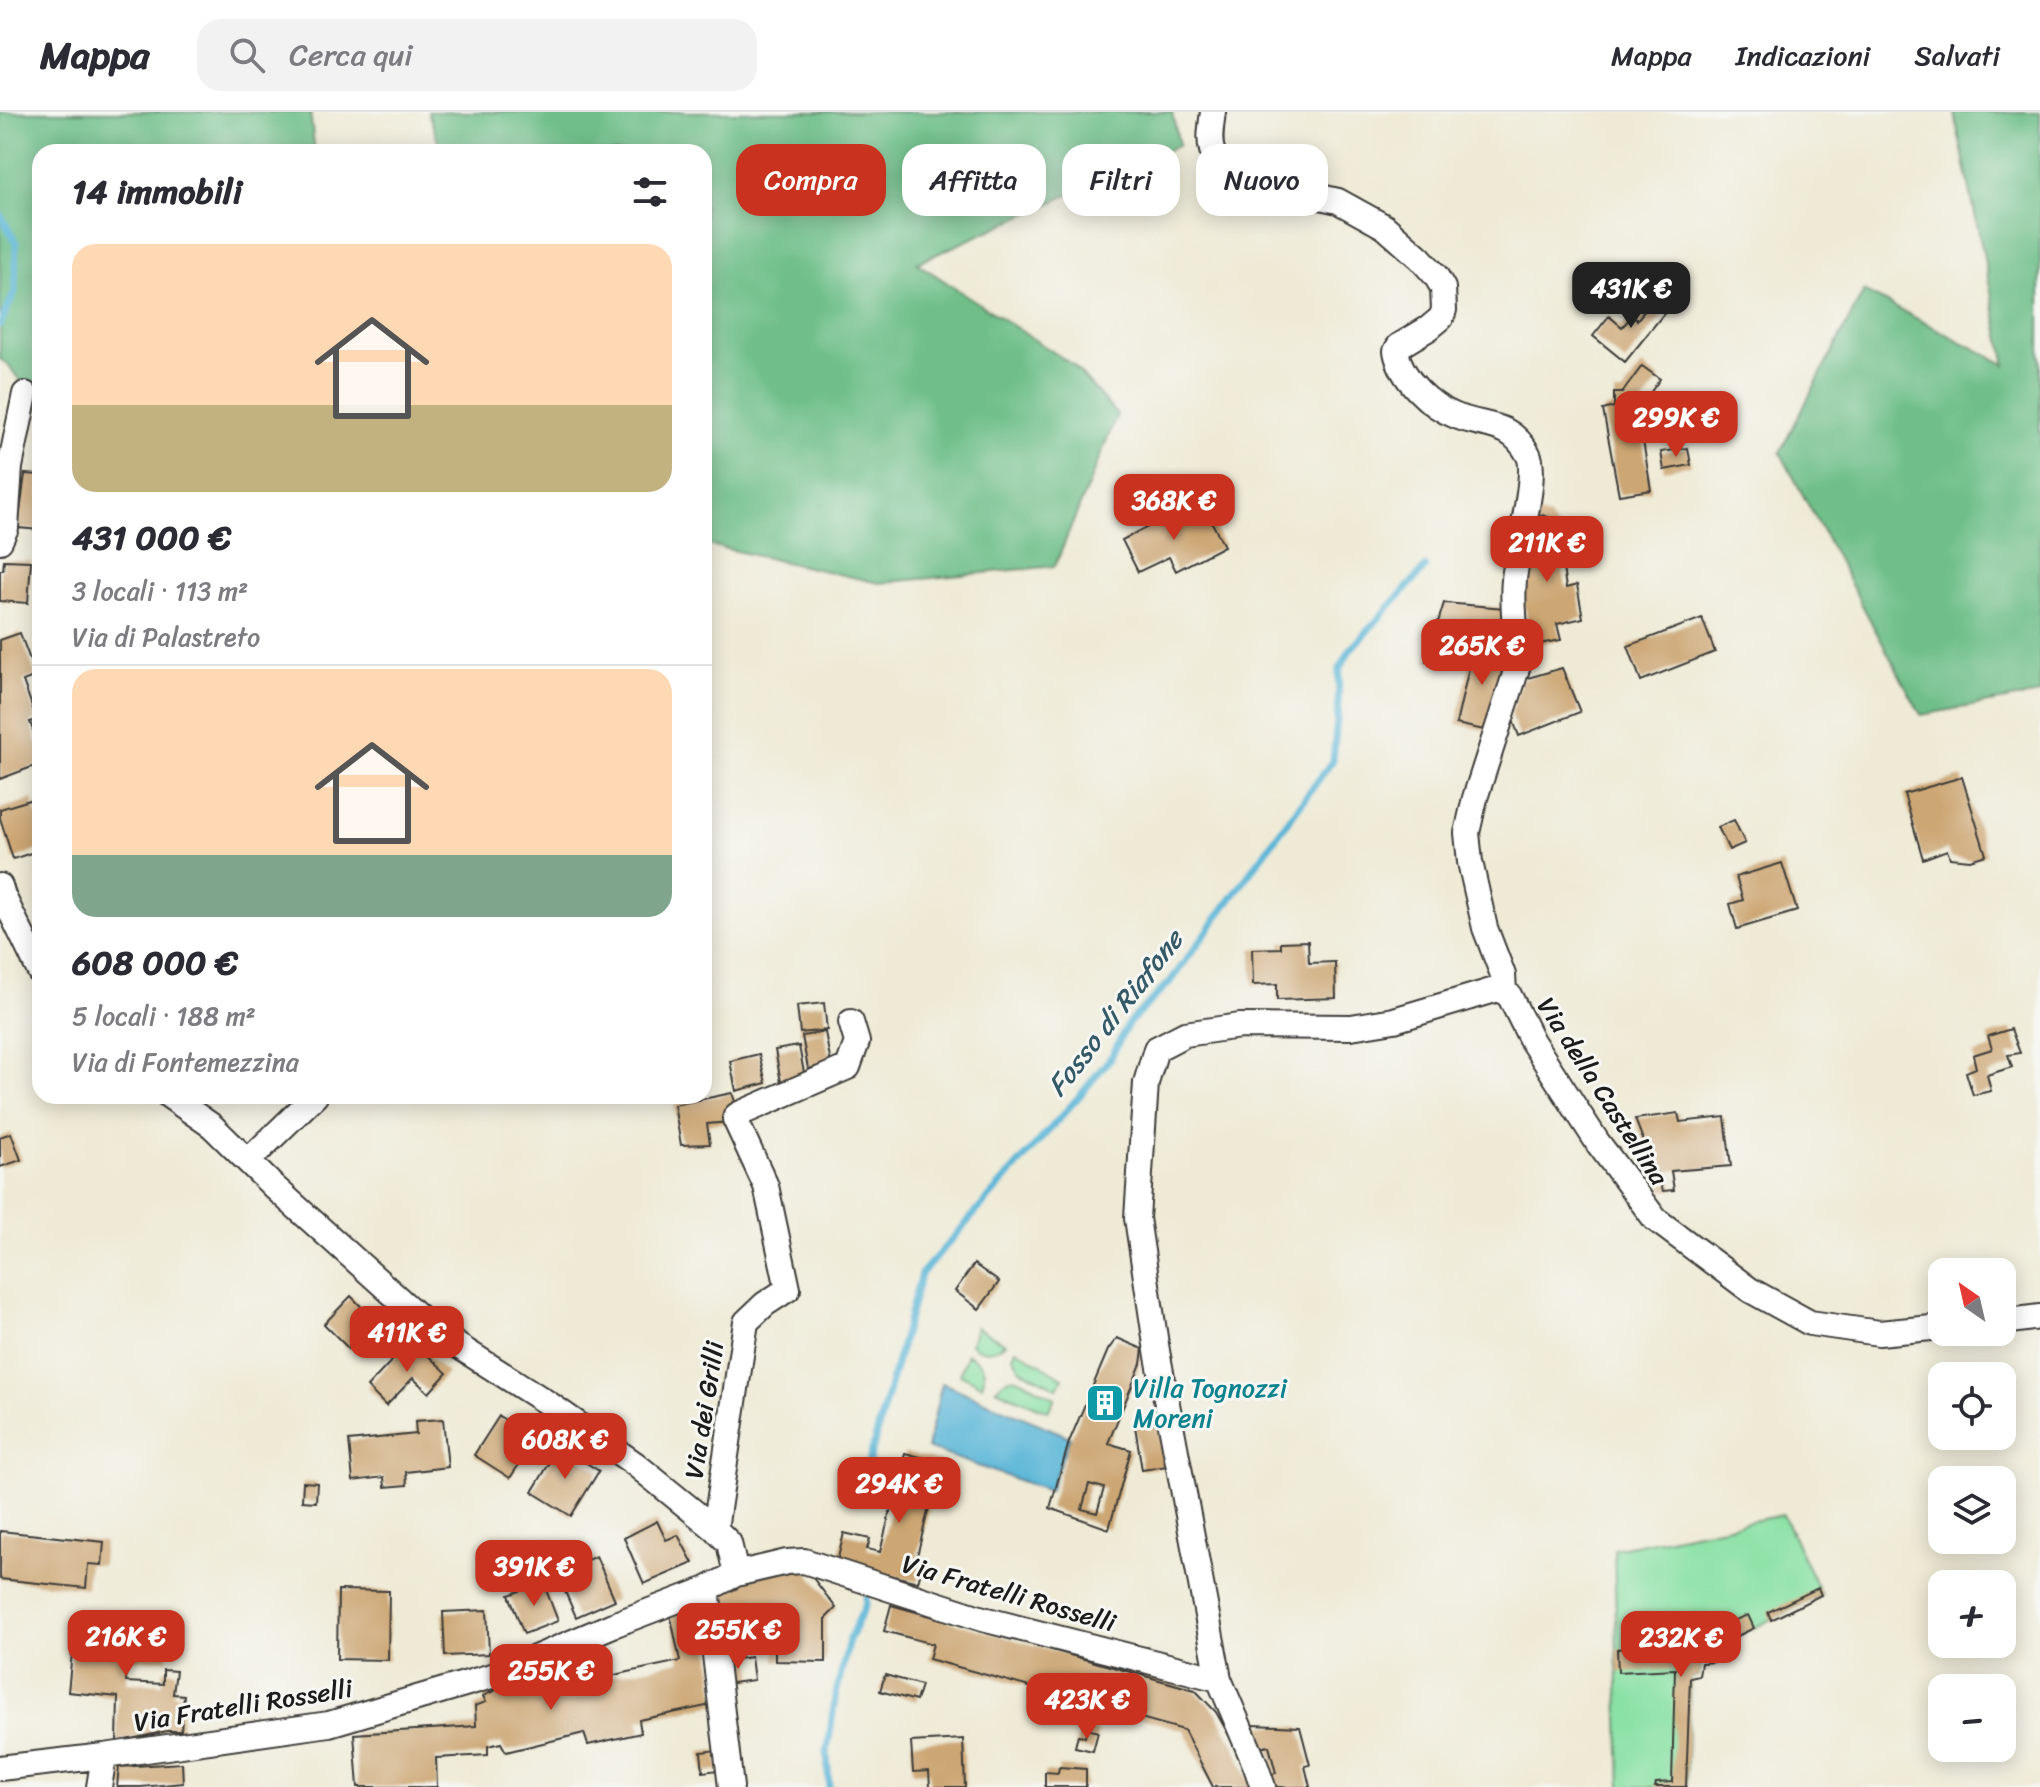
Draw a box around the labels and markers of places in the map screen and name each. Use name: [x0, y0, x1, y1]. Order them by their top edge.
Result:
pin: 431K €: [1566, 262, 1696, 330]
pin: 299K €: [1611, 391, 1741, 459]
pin: 368K €: [1109, 474, 1239, 542]
pin: 211K €: [1482, 516, 1612, 584]
pin: 265K €: [1417, 619, 1547, 687]
pin: 411K €: [342, 1306, 472, 1374]
place label: Villa Tognozzi Moreni: [1133, 1365, 1288, 1441]
building icon: Villa Tognozzi Moreni: [1084, 1382, 1126, 1424]
pin: 608K €: [500, 1413, 630, 1481]
pin: 294K €: [834, 1457, 964, 1525]
pin: 391K €: [469, 1540, 599, 1608]
pin: 255K €: [673, 1603, 803, 1671]
pin: 216K €: [61, 1610, 191, 1678]
pin: 232K €: [1616, 1611, 1746, 1679]
pin: 255K €: [486, 1644, 616, 1712]
pin: 423K €: [1022, 1673, 1152, 1741]

